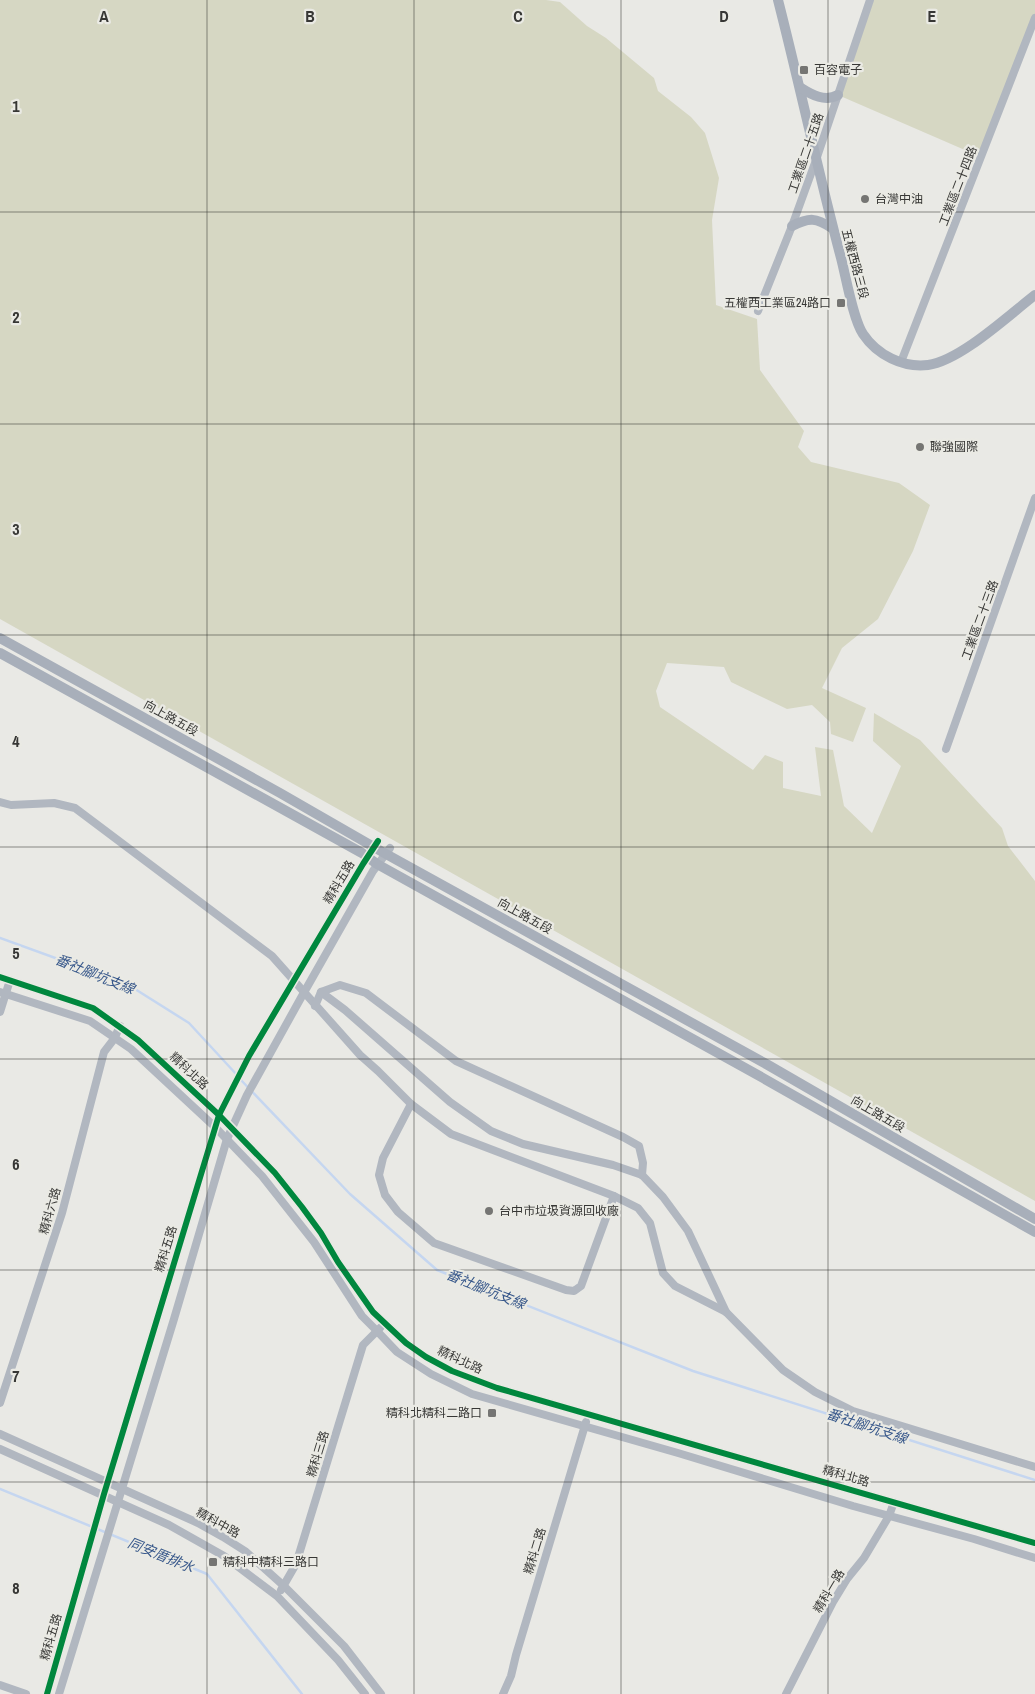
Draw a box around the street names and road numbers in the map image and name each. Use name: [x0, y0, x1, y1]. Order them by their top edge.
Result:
street label: 工業區二十五路: [785, 111, 827, 195]
street label: 工業區二十四路: [935, 144, 981, 228]
street label: 五權西路三段: [838, 227, 872, 301]
street label: 工業區二十三路: [958, 578, 1002, 662]
street label: 向上路五段: [141, 696, 201, 740]
street label: 精科五路: [320, 857, 358, 907]
street label: 向上路五段: [495, 894, 555, 938]
street label: 精科北路: [166, 1049, 212, 1093]
street label: 向上路五段: [848, 1092, 908, 1136]
street label: 精科六路: [36, 1186, 64, 1236]
street label: 精科五路: [151, 1224, 181, 1274]
street label: 精科北路: [435, 1343, 485, 1377]
street label: 精科三路: [303, 1429, 333, 1479]
street label: 精科北路: [821, 1462, 871, 1490]
street label: 精科中路: [193, 1504, 243, 1542]
street label: 精科二路: [520, 1526, 550, 1576]
street label: 精科一路: [810, 1566, 848, 1616]
street label: 精科五路: [37, 1612, 65, 1662]

